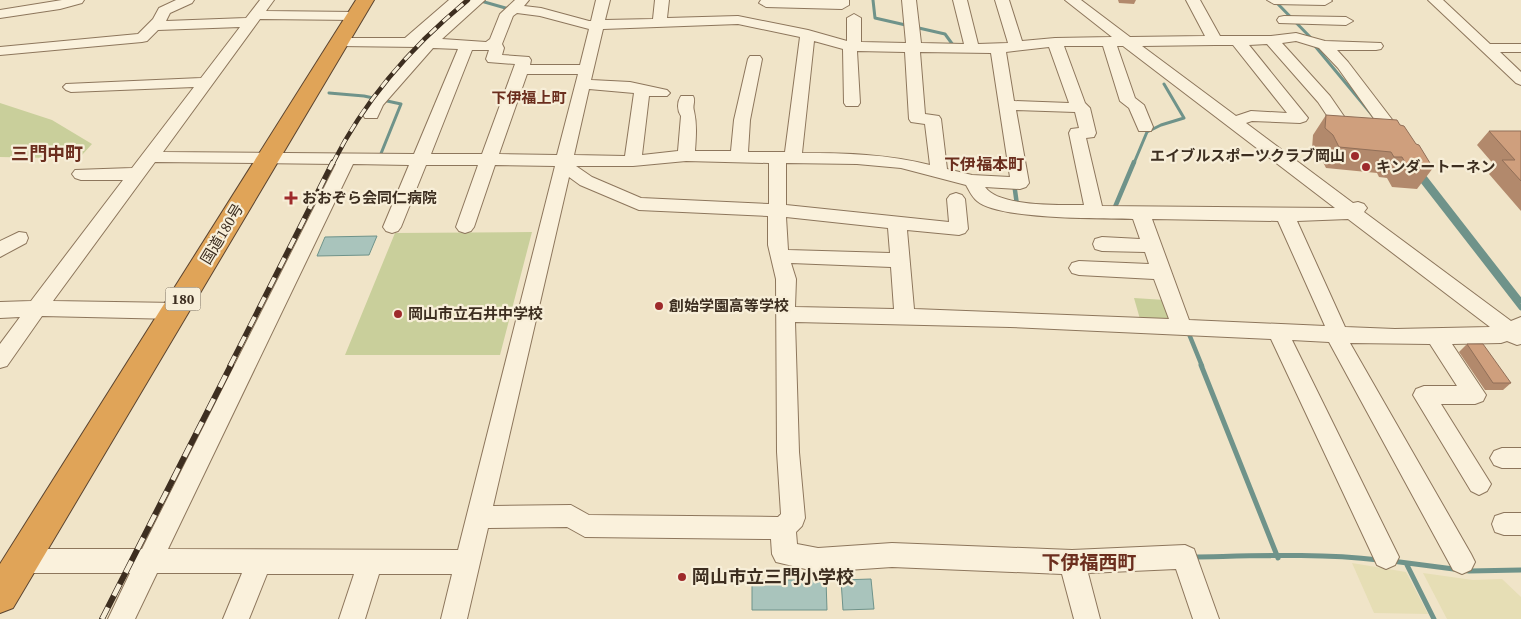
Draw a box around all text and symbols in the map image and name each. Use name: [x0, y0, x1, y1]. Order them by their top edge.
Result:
district label: 下伊福上町: [491, 87, 567, 108]
district label: 三門中町: [11, 141, 83, 166]
place label: エイブルスポーツクラブ岡山: [1150, 145, 1345, 166]
marker: エイブルスポーツクラブ岡山: [1349, 150, 1361, 162]
district label: 下伊福本町: [944, 153, 1024, 175]
place label: キンダートーネン: [1376, 156, 1496, 177]
marker: キンダートーネン: [1360, 161, 1372, 173]
place label: おおぞら会同仁病院: [302, 187, 437, 208]
marker: おおぞら会同仁病院: [284, 191, 298, 205]
street label: 国道180号: [195, 199, 248, 268]
road number: 180: [166, 288, 200, 310]
place label: 創始学園高等学校: [669, 295, 789, 316]
marker: 創始学園高等学校: [653, 300, 665, 312]
place label: 岡山市立石井中学校: [408, 303, 543, 324]
marker: 岡山市立石井中学校: [392, 308, 404, 320]
district label: 下伊福西町: [1041, 549, 1137, 575]
place label: 岡山市立三門小学校: [692, 564, 854, 589]
marker: 岡山市立三門小学校: [676, 571, 688, 583]

